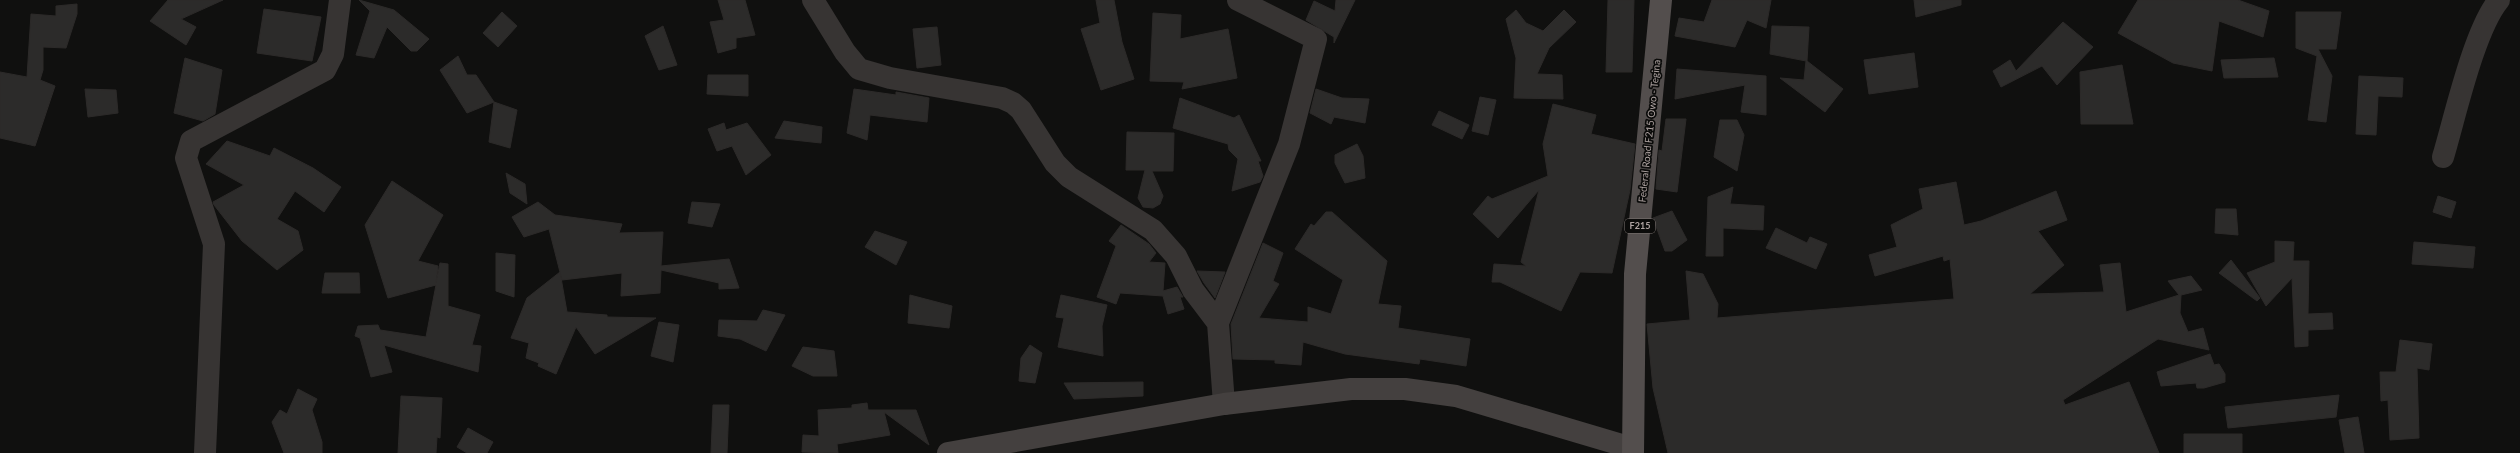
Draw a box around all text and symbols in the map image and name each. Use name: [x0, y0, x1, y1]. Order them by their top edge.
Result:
street label: Federal Road F215 Owo - Tegina: [1636, 59, 1662, 203]
road number: F215: [1625, 219, 1655, 233]

